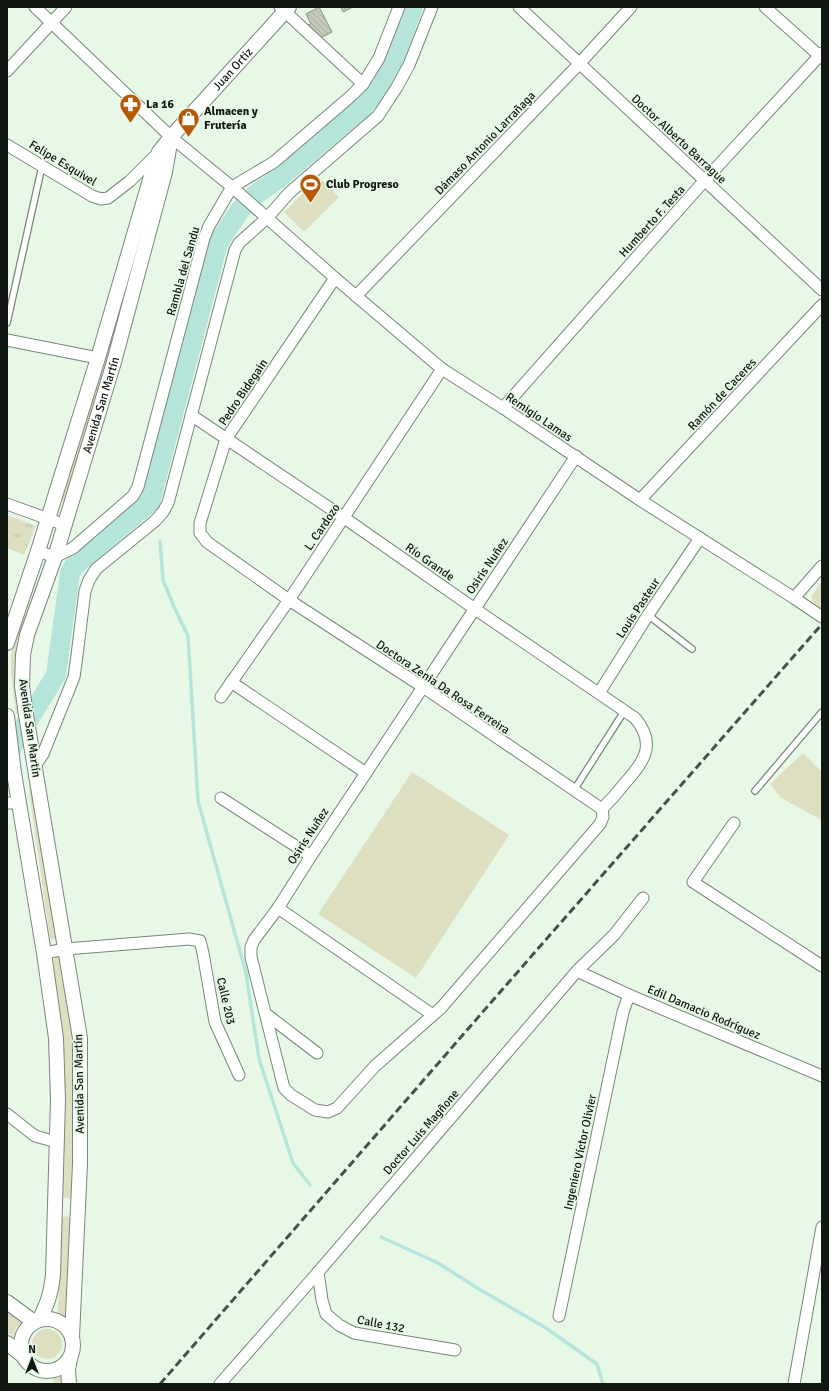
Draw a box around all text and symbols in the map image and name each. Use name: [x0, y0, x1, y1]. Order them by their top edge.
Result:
street label: Juan Ortiz: [210, 45, 256, 94]
street label: Dámaso Antonio Larrañaga: [432, 88, 539, 198]
pharmacy icon: La 16: [118, 91, 144, 124]
street label: Doctor Alberto Barrague: [628, 91, 729, 187]
place label: La 16: [146, 97, 175, 112]
place label: Almacen y Frutería: [204, 104, 258, 133]
shop icon: Almacen y Frutería: [175, 105, 201, 138]
street label: Felipe Esquivel: [26, 137, 100, 190]
sports icon: Club Progreso: [298, 171, 324, 204]
place label: Club Progreso: [326, 177, 399, 192]
street label: Humberto F. Testa: [616, 182, 689, 260]
street label: Rambla del Sandu: [164, 225, 203, 317]
street label: Avenida San Martín: [80, 355, 123, 455]
street label: Ramón de Caceres: [685, 355, 760, 434]
street label: Pedro Bidegain: [216, 356, 271, 428]
street label: Remigio Lamas: [502, 390, 575, 445]
street label: L. Cardozo: [301, 501, 344, 554]
street label: Osiris Nuñez: [463, 535, 512, 597]
street label: Río Grande: [402, 540, 457, 585]
street label: Louis Pasteur: [613, 575, 664, 641]
street label: Doctora Zenia Da Rosa Ferreira: [373, 637, 512, 738]
street label: Avenida San Martín: [15, 678, 44, 779]
street label: Osiris Nuñez: [284, 805, 332, 868]
street label: Calle 203: [213, 976, 238, 1026]
street label: Edil Damacio Rodríguez: [645, 982, 763, 1043]
street label: Avenida San Martín: [71, 1034, 88, 1134]
street label: Doctor Luis Magñone: [380, 1087, 463, 1178]
street label: Ingeniero Víctor Olivier: [561, 1092, 600, 1211]
street label: Calle 132: [356, 1313, 406, 1336]
north arrow: [12, 1339, 52, 1379]
text: N: [28, 1343, 36, 1356]

